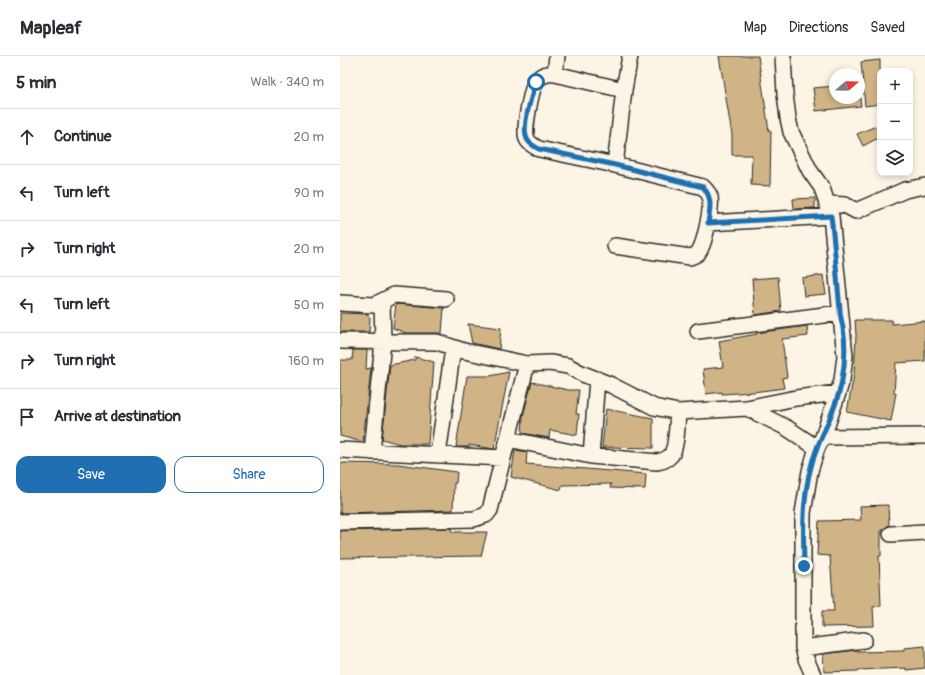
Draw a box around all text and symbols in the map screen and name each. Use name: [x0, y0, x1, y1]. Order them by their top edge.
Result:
text: Mapleaf: [20, 16, 82, 40]
text: Map: [744, 19, 767, 36]
text: Directions: [789, 19, 848, 36]
text: Saved: [870, 19, 905, 36]
north arrow: [829, 68, 865, 104]
map controls: [877, 68, 913, 176]
button: +: [877, 68, 913, 104]
text: 5 min: [16, 72, 56, 93]
route start: [527, 73, 545, 91]
text: Walk · 340 m: [250, 74, 324, 90]
button: −: [877, 104, 913, 140]
icon: ahead: [16, 126, 38, 148]
text: Continue: [54, 127, 112, 146]
text: 20 m: [293, 129, 324, 145]
button: layers: [877, 140, 913, 176]
icon: left: [16, 182, 38, 204]
text: Turn left: [54, 183, 110, 202]
text: 90 m: [294, 185, 324, 201]
icon: right: [16, 238, 38, 260]
text: Turn right: [54, 239, 115, 258]
text: 20 m: [293, 241, 324, 257]
icon: left: [16, 294, 38, 316]
text: Turn left: [54, 295, 110, 314]
text: 50 m: [294, 297, 324, 313]
icon: right: [16, 350, 38, 372]
text: Turn right: [54, 351, 115, 370]
text: 160 m: [288, 353, 324, 369]
icon: arrive: [16, 406, 38, 428]
text: Arrive at destination: [54, 407, 181, 426]
button: Save: [16, 456, 166, 493]
button: Share: [174, 456, 324, 493]
route end: [795, 557, 813, 575]

